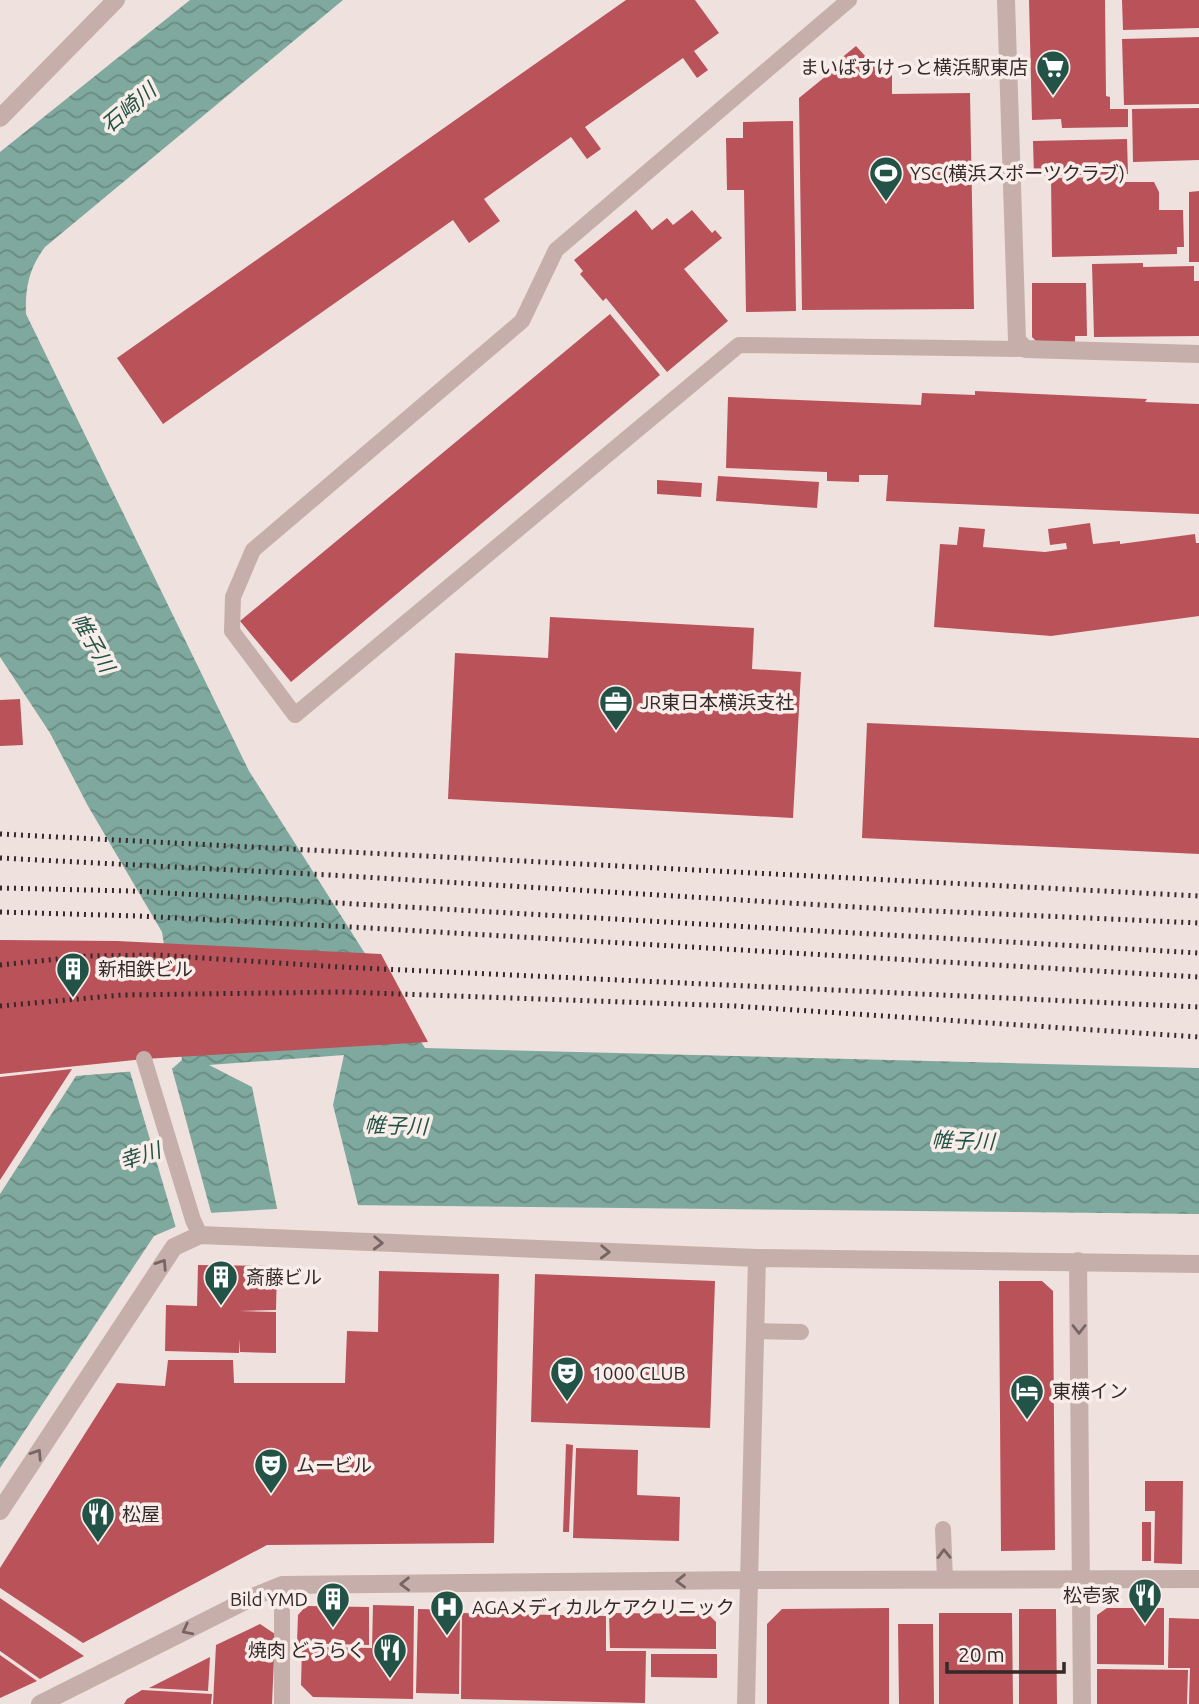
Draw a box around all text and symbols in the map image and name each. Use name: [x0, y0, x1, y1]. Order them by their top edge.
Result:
supermarket icon: まいばすけっと横浜駅東店: [1034, 48, 1072, 97]
place label: まいばすけっと横浜駅東店: [800, 56, 1028, 78]
water label: 石崎川: [97, 77, 162, 137]
sports icon: YSC(横浜スポーツクラブ): [867, 154, 905, 203]
place label: YSC(横浜スポーツクラブ): [910, 162, 1125, 184]
water label: 帷子川: [68, 609, 121, 678]
office icon: JR東日本横浜支社: [597, 683, 635, 732]
place label: JR東日本横浜支社: [640, 691, 794, 713]
building icon: 新相鉄ビル: [54, 950, 92, 999]
place label: 新相鉄ビル: [98, 958, 193, 980]
water label: 帷子川: [364, 1112, 430, 1138]
water label: 帷子川: [931, 1127, 997, 1153]
water label: 幸川: [116, 1137, 165, 1173]
one-way arrow: [373, 1235, 384, 1250]
one-way arrow: [600, 1245, 611, 1260]
building icon: 斎藤ビル: [202, 1258, 240, 1307]
one-way arrow: [154, 1259, 167, 1272]
place label: 斎藤ビル: [246, 1266, 322, 1288]
one-way arrow: [1071, 1325, 1087, 1335]
theatre icon: 1000 CLUB: [548, 1354, 586, 1403]
place label: 1000 CLUB: [592, 1362, 685, 1384]
hotel icon: 東横イン: [1008, 1372, 1046, 1421]
place label: 東横イン: [1052, 1380, 1128, 1402]
theatre icon: ムービル: [252, 1446, 290, 1495]
one-way arrow: [29, 1449, 42, 1462]
place label: ムービル: [296, 1454, 372, 1476]
restaurant icon: 松屋: [79, 1495, 117, 1544]
place label: 松屋: [122, 1503, 160, 1525]
one-way arrow: [936, 1548, 952, 1559]
one-way arrow: [675, 1573, 686, 1589]
one-way arrow: [399, 1576, 409, 1592]
restaurant icon: 松壱家: [1126, 1576, 1164, 1625]
building icon: Bild YMD: [314, 1580, 352, 1629]
place label: 松壱家: [1063, 1584, 1120, 1606]
place label: Bild YMD: [230, 1588, 308, 1610]
hospital icon: AGAメディカルケアクリニック: [428, 1588, 466, 1637]
place label: AGAメディカルケアクリニック: [472, 1596, 735, 1618]
one-way arrow: [182, 1621, 194, 1635]
scale bar: [947, 1630, 1064, 1674]
restaurant icon: 焼肉 どうらく: [371, 1631, 409, 1680]
place label: 焼肉 どうらく: [248, 1639, 366, 1661]
text: 20 m: [958, 1642, 1005, 1666]

